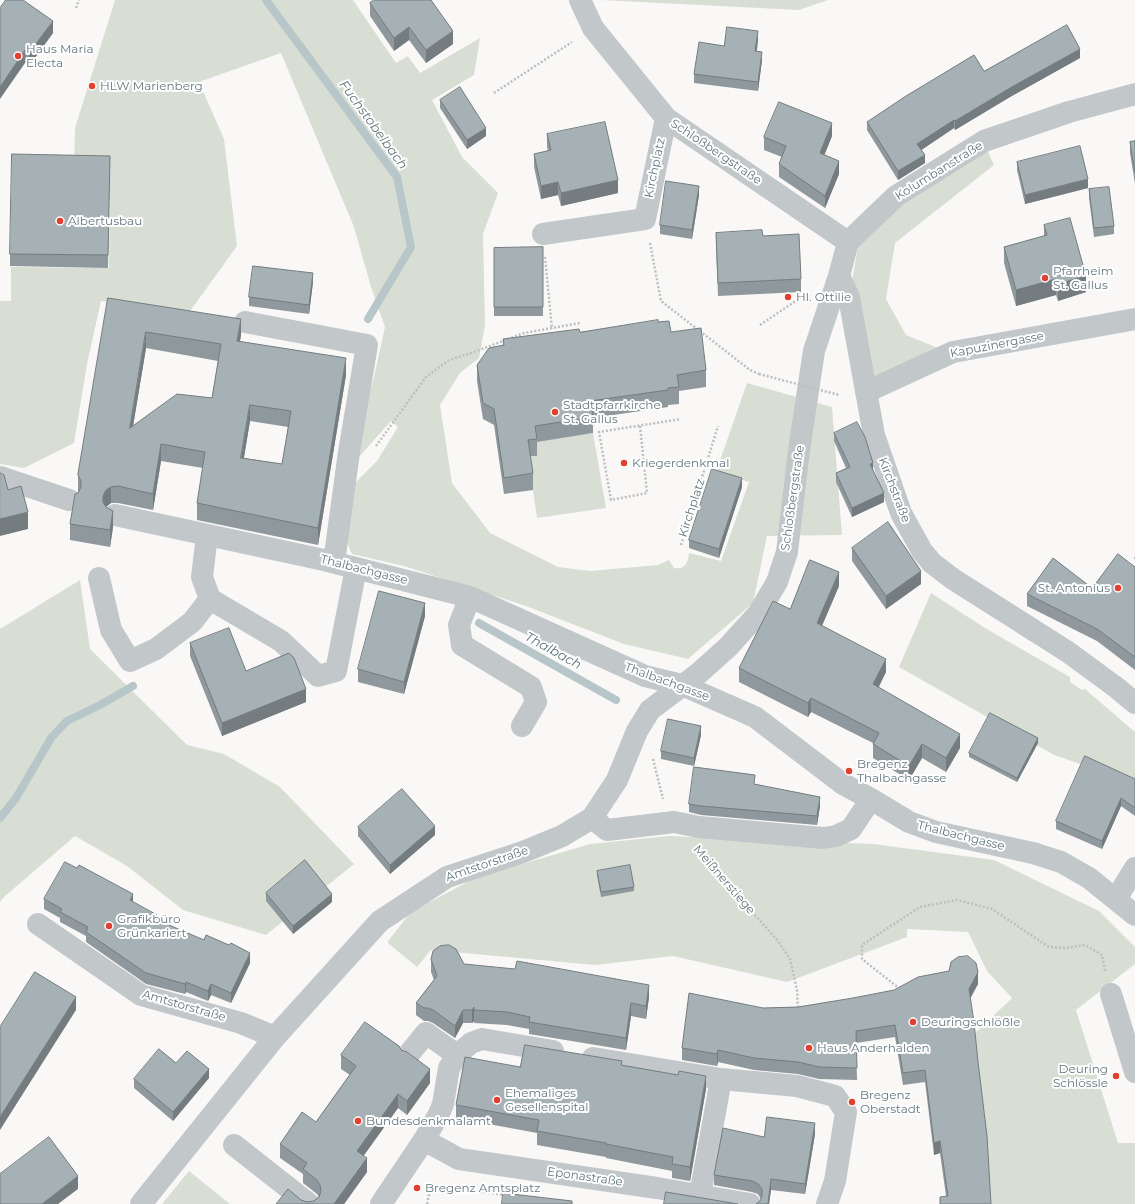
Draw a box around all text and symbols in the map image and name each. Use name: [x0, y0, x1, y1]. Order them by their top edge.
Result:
place label: Haus Maria Electa: [26, 42, 93, 70]
marker: Haus Maria Electa: [13, 51, 23, 61]
water label: Fuchstobelbach: [336, 78, 410, 172]
place label: HLW Marienberg: [100, 79, 203, 93]
marker: HLW Marienberg: [87, 81, 97, 91]
street label: Schloßbergstraße: [668, 116, 764, 188]
street label: Kirchplatz: [642, 137, 668, 199]
street label: Kolumbanstraße: [893, 138, 985, 204]
place label: Albertusbau: [68, 214, 142, 228]
marker: Albertusbau: [55, 216, 65, 226]
place label: Pfarrheim St. Gallus: [1053, 264, 1113, 292]
marker: Pfarrheim St. Gallus: [1040, 273, 1050, 283]
place label: Hl. Ottilie: [796, 290, 851, 304]
marker: Hl. Ottilie: [783, 292, 793, 302]
street label: Kapuzinergasse: [949, 329, 1045, 361]
place label: Stadtpfarrkirche St. Gallus: [563, 398, 661, 426]
marker: Stadtpfarrkirche St. Gallus: [550, 407, 560, 417]
street label: Schloßbergstraße: [778, 444, 808, 552]
street label: Kirchstraße: [875, 455, 913, 525]
place label: Kriegerdenkmal: [632, 456, 729, 470]
marker: Kriegerdenkmal: [619, 458, 629, 468]
street label: Kirchplatz: [676, 477, 708, 539]
street label: Thalbachgasse: [319, 552, 409, 588]
place label: St. Antonius: [1038, 581, 1110, 595]
marker: St. Antonius: [1113, 583, 1123, 593]
water label: Thalbach: [522, 629, 584, 673]
street label: Thalbachgasse: [622, 660, 712, 704]
place label: Bregenz Thalbachgasse: [857, 757, 947, 785]
marker: Bregenz Thalbachgasse: [844, 766, 854, 776]
street label: Thalbachgasse: [916, 818, 1006, 854]
street label: Amtstorstraße: [444, 843, 530, 885]
street label: Meißnerstiege: [690, 843, 758, 917]
place label: Grafikbüro Grünkariert: [117, 912, 186, 940]
marker: Grafikbüro Grünkariert: [104, 921, 114, 931]
street label: Amtstorstraße: [140, 987, 228, 1025]
place label: Deuringschlößle: [921, 1015, 1020, 1029]
marker: Deuringschlößle: [908, 1017, 918, 1027]
place label: Haus Anderhalden: [817, 1041, 930, 1055]
marker: Haus Anderhalden: [804, 1043, 814, 1053]
place label: Deuring Schlössle: [1053, 1062, 1108, 1090]
marker: Deuring Schlössle: [1111, 1071, 1121, 1081]
place label: Ehemaliges Gesellenspital: [505, 1086, 589, 1114]
place label: Bregenz Oberstadt: [860, 1088, 921, 1116]
marker: Ehemaliges Gesellenspital: [492, 1095, 502, 1105]
marker: Bregenz Oberstadt: [847, 1097, 857, 1107]
place label: Bundesdenkmalamt: [366, 1114, 491, 1128]
marker: Bundesdenkmalamt: [353, 1116, 363, 1126]
street label: Eponastraße: [546, 1165, 624, 1189]
place label: Bregenz Amtsplatz: [425, 1181, 540, 1195]
marker: Bregenz Amtsplatz: [412, 1183, 422, 1193]

